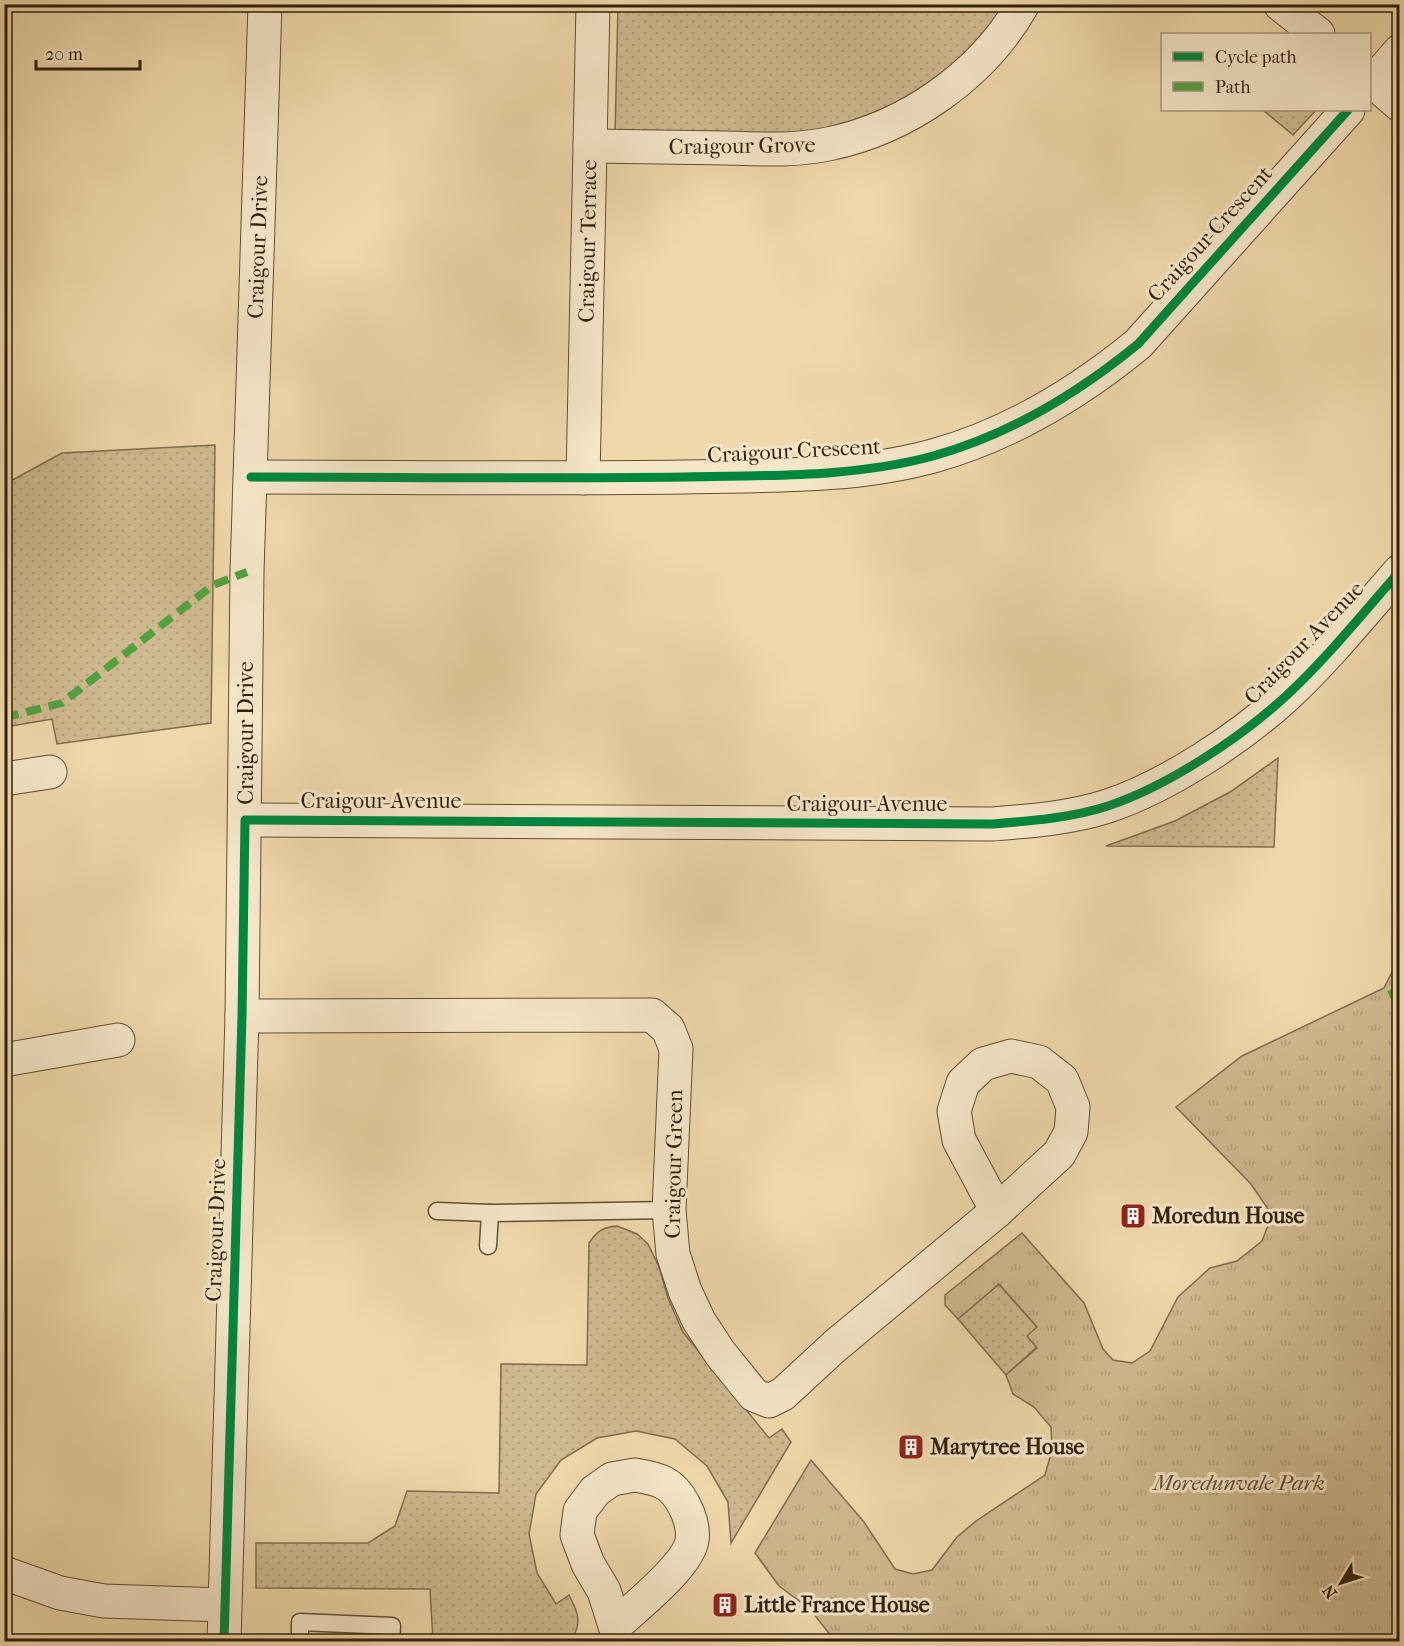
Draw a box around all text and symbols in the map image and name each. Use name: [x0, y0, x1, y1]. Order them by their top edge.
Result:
scale bar: [36, 33, 140, 71]
legend: [1161, 33, 1371, 111]
text: 20 m: [45, 44, 83, 65]
text: Cycle path: [1215, 47, 1296, 68]
text: Path: [1215, 77, 1251, 98]
street label: Craigour Grove: [668, 132, 816, 160]
street label: Craigour Terrace: [574, 159, 602, 323]
street label: Craigour Crescent: [1142, 161, 1278, 307]
street label: Craigour Drive: [243, 175, 274, 319]
street label: Craigour Crescent: [707, 433, 882, 469]
street label: Craigour Avenue: [1239, 576, 1369, 710]
street label: Craigour Drive: [233, 661, 259, 805]
street label: Craigour Avenue: [301, 788, 462, 814]
street label: Craigour Avenue: [787, 791, 948, 817]
street label: Craigour Green: [660, 1089, 688, 1239]
street label: Craigour Drive: [201, 1158, 232, 1302]
building icon: Moredun House: [1118, 1201, 1148, 1231]
place label: Moredun House: [1151, 1203, 1304, 1229]
building icon: Marytree House: [896, 1432, 926, 1462]
place label: Marytree House: [929, 1434, 1085, 1460]
park label: Moredunvale Park: [1151, 1470, 1325, 1496]
north arrow: [1311, 1553, 1371, 1613]
text: N: [1318, 1581, 1341, 1603]
building icon: Little France House: [710, 1590, 740, 1620]
place label: Little France House: [744, 1592, 930, 1618]

